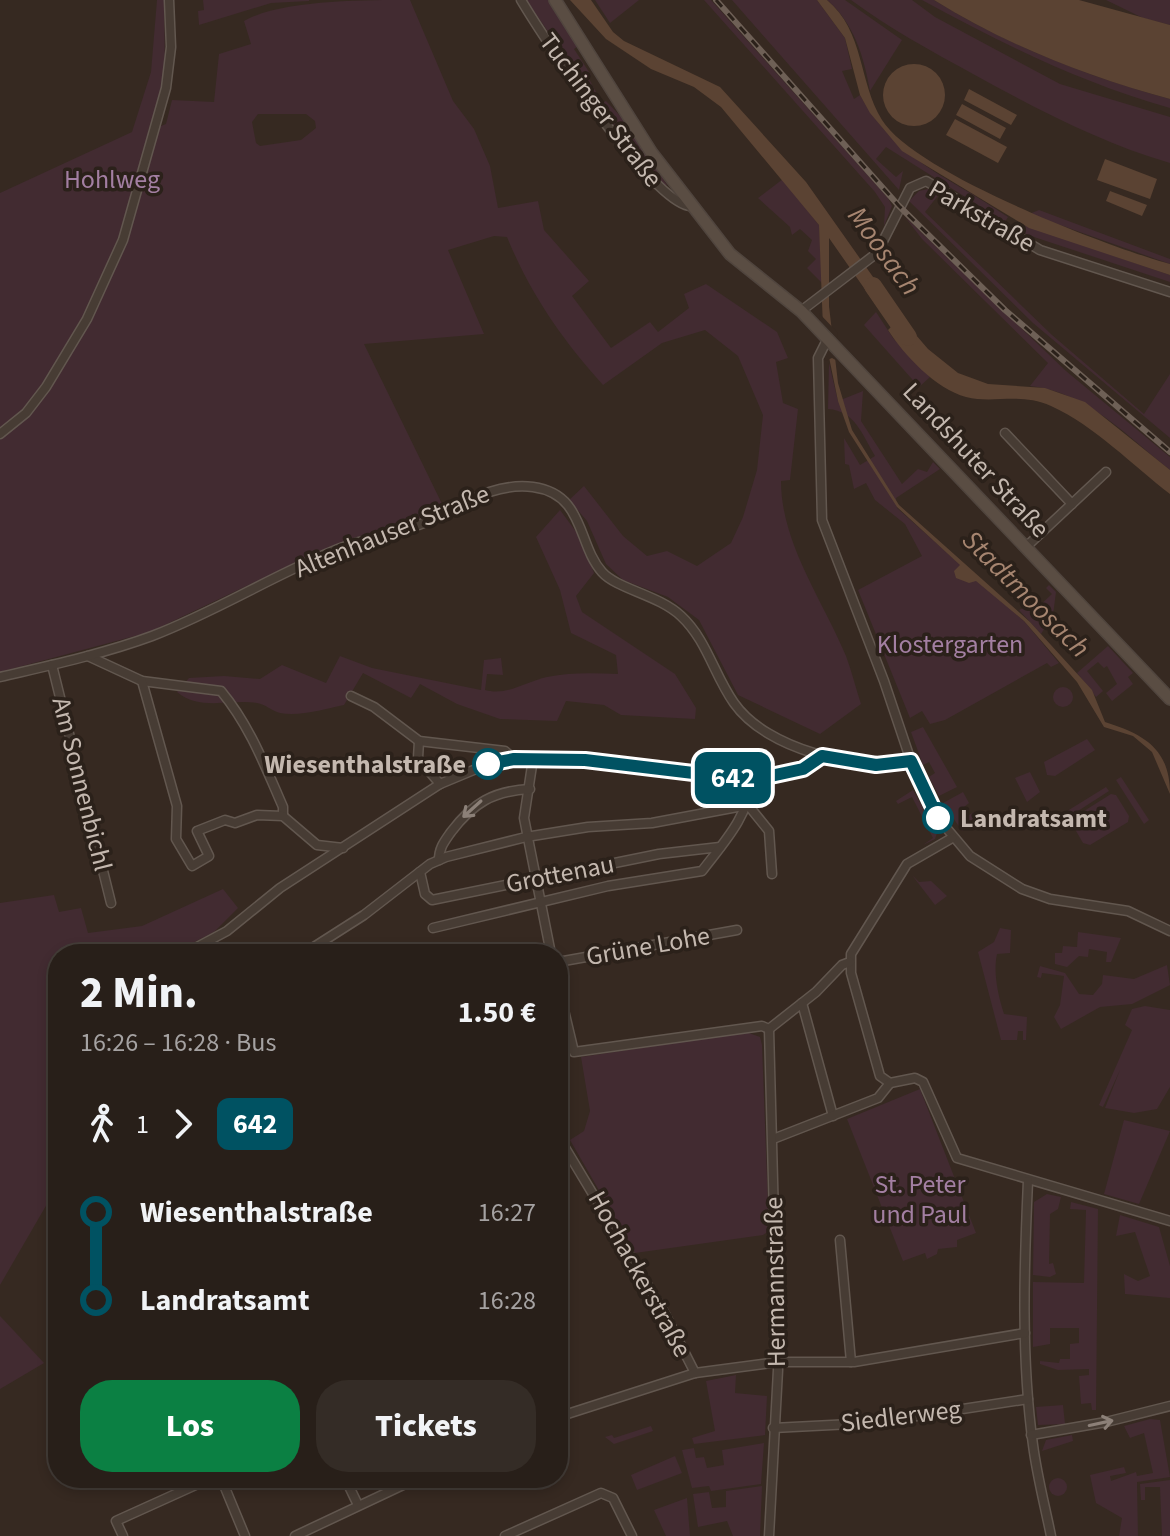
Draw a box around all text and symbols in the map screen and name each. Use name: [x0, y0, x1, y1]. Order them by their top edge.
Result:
street label: Tuchinger Straße: [531, 25, 671, 195]
park label: Hohlweg: [64, 161, 160, 198]
street label: Parkstraße: [922, 171, 1042, 261]
water label: Moosach: [838, 198, 930, 304]
street label: Landshuter Straße: [894, 374, 1058, 546]
street label: Altenhauser Straße: [289, 475, 495, 587]
water label: Stadtmoosach: [953, 521, 1099, 667]
park label: Klostergarten: [877, 626, 1023, 663]
street label: Am Sonnenbichl: [43, 693, 121, 875]
place label: Wiesenthalstraße: [264, 746, 466, 783]
marker: Wiesenthalstraße: [473, 749, 503, 779]
line badge: 642: [687, 752, 779, 804]
text: 642: [711, 758, 755, 798]
one-way arrow: [462, 799, 482, 818]
place label: Landratsamt: [960, 800, 1107, 837]
marker: Landratsamt: [923, 803, 953, 833]
street label: Grottenau: [503, 845, 617, 903]
street label: Grüne Lohe: [583, 917, 713, 975]
text: 2 Min.: [80, 962, 198, 1025]
text: 1.50 €: [458, 991, 536, 1034]
text: 16:26 – 16:28 · Bus: [80, 1024, 276, 1061]
icon: walk: [80, 1102, 124, 1146]
icon: forward: [161, 1102, 205, 1146]
text: 642: [233, 1104, 277, 1144]
text: 1: [136, 1106, 149, 1143]
park label: St. Peter und Paul: [872, 1166, 968, 1233]
street label: Hochackerstraße: [579, 1184, 701, 1364]
text: Wiesenthalstraße: [140, 1191, 373, 1234]
text: 16:27: [478, 1194, 536, 1231]
street label: Hermannstraße: [755, 1196, 795, 1368]
text: Landratsamt: [140, 1279, 310, 1322]
text: 16:28: [478, 1282, 536, 1319]
button: Los: [80, 1380, 300, 1472]
button: Tickets: [316, 1380, 536, 1472]
street label: Siedlerweg: [839, 1390, 963, 1442]
one-way arrow: [1088, 1415, 1113, 1430]

